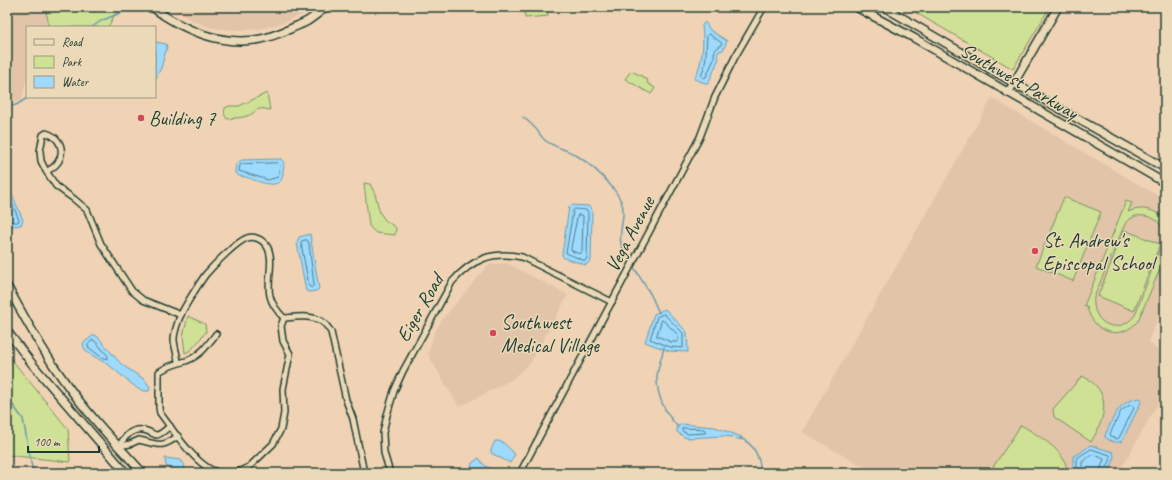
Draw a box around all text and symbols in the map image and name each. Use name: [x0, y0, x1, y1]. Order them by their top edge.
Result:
legend: [26, 26, 156, 98]
text: Road: [62, 34, 84, 50]
street label: Southwest Parkway: [956, 37, 1084, 126]
text: Park: [62, 54, 83, 70]
text: Water: [62, 74, 90, 90]
place label: Building 7: [149, 106, 216, 131]
marker: Building 7: [136, 113, 146, 123]
street label: Vega Avenue: [600, 191, 661, 276]
place label: St. Andrew's Episcopal School: [1043, 228, 1158, 276]
marker: St. Andrew's Episcopal School: [1030, 246, 1040, 256]
street label: Eiger Road: [391, 267, 451, 346]
place label: Southwest Medical Village: [501, 310, 600, 358]
marker: Southwest Medical Village: [488, 328, 498, 338]
scale bar: [28, 428, 99, 454]
text: 100 m: [34, 434, 61, 450]

